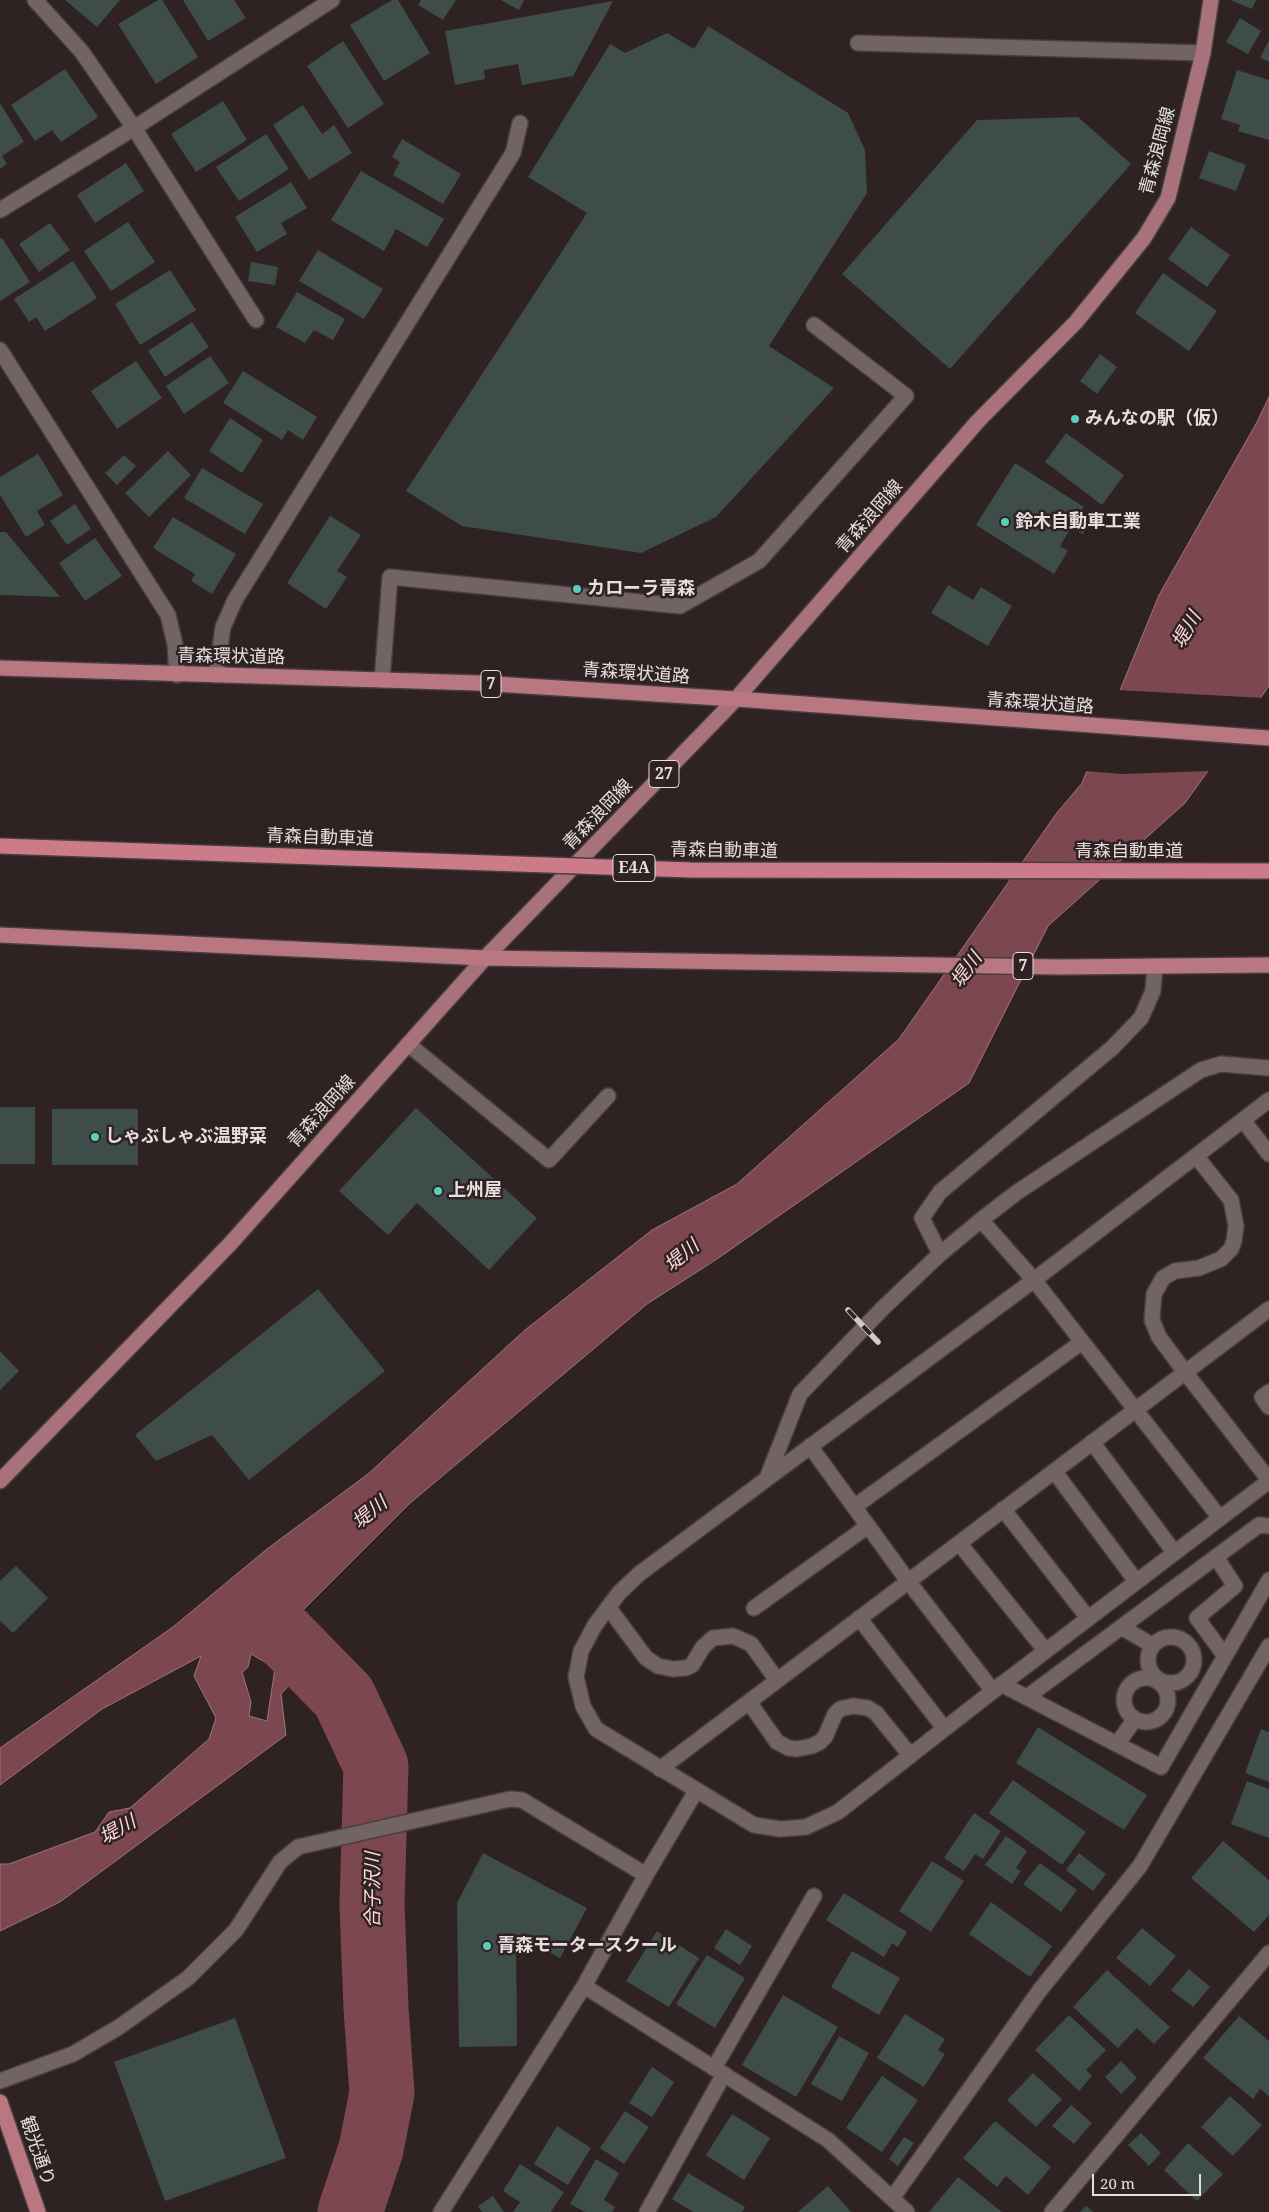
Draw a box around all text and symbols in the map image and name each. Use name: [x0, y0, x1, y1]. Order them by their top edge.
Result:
street label: 青森浪岡線: [1136, 105, 1180, 197]
place label: みんなの駅（仮）: [1085, 408, 1229, 430]
marker: みんなの駅（仮）: [1069, 413, 1081, 425]
street label: 青森浪岡線: [832, 476, 908, 558]
place label: 鈴木自動車工業: [1015, 511, 1141, 533]
marker: 鈴木自動車工業: [999, 516, 1011, 528]
place label: カローラ青森: [587, 578, 695, 600]
marker: カローラ青森: [571, 583, 583, 595]
water label: 堤川: [1168, 608, 1206, 652]
street label: 青森環状道路: [177, 645, 285, 669]
street label: 青森環状道路: [581, 659, 691, 689]
road number: 7: [481, 671, 501, 698]
street label: 青森環状道路: [985, 689, 1095, 719]
road number: 27: [649, 761, 679, 788]
street label: 青森浪岡線: [559, 775, 637, 855]
street label: 青森自動車道: [266, 825, 374, 851]
street label: 青森自動車道: [670, 839, 778, 863]
street label: 青森自動車道: [1075, 841, 1183, 863]
road number: E4A: [613, 854, 655, 881]
water label: 堤川: [947, 948, 987, 992]
road number: 7: [1013, 952, 1033, 979]
street label: 青森浪岡線: [284, 1071, 360, 1153]
place label: しゃぶしゃぶ温野菜: [105, 1126, 267, 1148]
marker: しゃぶしゃぶ温野菜: [89, 1131, 101, 1143]
place label: 上州屋: [448, 1180, 502, 1202]
marker: 上州屋: [432, 1185, 444, 1197]
water label: 堤川: [660, 1235, 704, 1277]
water label: 堤川: [348, 1492, 392, 1534]
water label: 堤川: [96, 1811, 140, 1849]
water label: 合子沢川: [363, 1852, 385, 1928]
place label: 青森モータースクール: [497, 1935, 677, 1957]
marker: 青森モータースクール: [481, 1940, 493, 1952]
street label: 観光通り: [15, 2113, 59, 2189]
scale bar: [1094, 2164, 1203, 2196]
text: 20 m: [1100, 2173, 1135, 2193]

